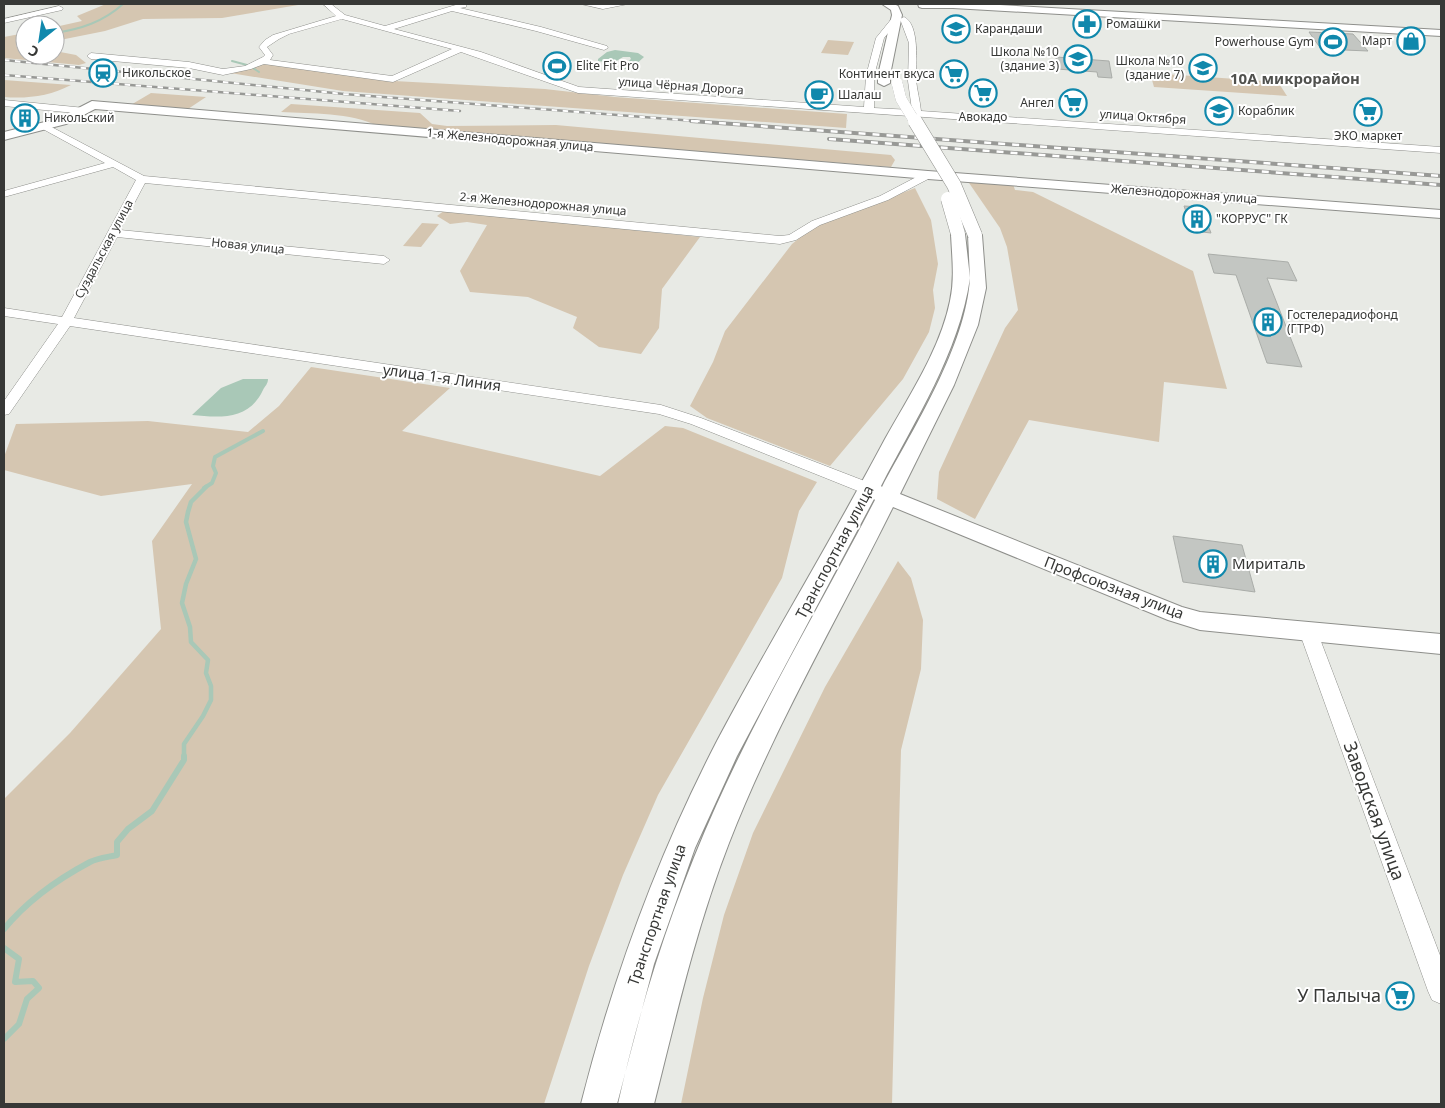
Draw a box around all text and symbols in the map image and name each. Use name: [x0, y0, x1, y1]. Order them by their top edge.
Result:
pharmacy icon: Ромашки: [1072, 9, 1102, 39]
school or university icon: Карандаши: [941, 14, 971, 44]
north arrow: [15, 15, 65, 65]
place label: Ромашки: [1106, 15, 1161, 32]
place label: Карандаши: [975, 20, 1043, 37]
shop icon: Март: [1396, 26, 1426, 56]
sports icon: Powerhouse Gym: [1318, 27, 1348, 57]
place label: Март: [1362, 32, 1392, 49]
place label: Powerhouse Gym: [1215, 33, 1314, 50]
text: С: [25, 41, 42, 62]
place label: Школа №10 (здание 3): [991, 43, 1059, 74]
school or university icon: Школа №10 (здание 3): [1063, 44, 1093, 74]
sports icon: Elite Fit Pro: [542, 51, 572, 81]
place label: Школа №10 (здание 7): [1116, 52, 1184, 83]
school or university icon: Школа №10 (здание 7): [1188, 53, 1218, 83]
place label: Elite Fit Pro: [576, 57, 639, 74]
station icon: Никольское: [88, 58, 118, 88]
supermarket icon: Континент вкуса: [939, 59, 969, 89]
place label: Никольское: [122, 64, 191, 81]
place label: Континент вкуса: [839, 65, 935, 82]
district label: 10А микрорайон: [1230, 68, 1360, 88]
street label: улица Чёрная Дорога: [618, 73, 744, 98]
supermarket icon: Авокадо: [968, 78, 998, 108]
cafe icon: Шалаш: [804, 80, 834, 110]
place label: Шалаш: [838, 86, 882, 103]
supermarket icon: Ангел: [1058, 88, 1088, 118]
place label: Ангел: [1020, 94, 1054, 111]
school or university icon: Кораблик: [1204, 96, 1234, 126]
supermarket icon: ЭКО маркет: [1353, 97, 1383, 127]
place label: Кораблик: [1238, 102, 1295, 119]
building icon: Никольский: [10, 103, 40, 133]
street label: улица Октября: [1099, 105, 1187, 128]
place label: Авокадо: [959, 108, 1007, 125]
place label: Никольский: [44, 109, 114, 126]
street label: 1-я Железнодорожная улица: [426, 124, 594, 155]
place label: ЭКО маркет: [1334, 127, 1403, 144]
street label: Железнодорожная улица: [1110, 180, 1258, 207]
street label: 2-я Железнодорожная улица: [459, 188, 627, 219]
street label: Суздальская улица: [70, 196, 137, 301]
building icon: "КОРРУС" ГК: [1182, 204, 1212, 234]
place label: "КОРРУС" ГК: [1216, 210, 1288, 227]
street label: Новая улица: [211, 233, 286, 258]
place label: Гостелерадиофонд (ГТРФ): [1287, 306, 1399, 337]
building icon: Гостелерадиофонд (ГТРФ): [1253, 307, 1283, 337]
street label: улица 1-я Линия: [382, 359, 503, 395]
street label: Транспортная улица: [790, 481, 878, 622]
building icon: Мириталь: [1198, 549, 1228, 579]
street label: Профсоюзная улица: [1042, 551, 1187, 623]
place label: Мириталь: [1232, 553, 1306, 573]
street label: Заводская улица: [1339, 738, 1411, 883]
street label: Транспортная улица: [622, 841, 690, 988]
supermarket icon: У Палыча: [1385, 981, 1415, 1011]
place label: У Палыча: [1297, 983, 1381, 1007]

